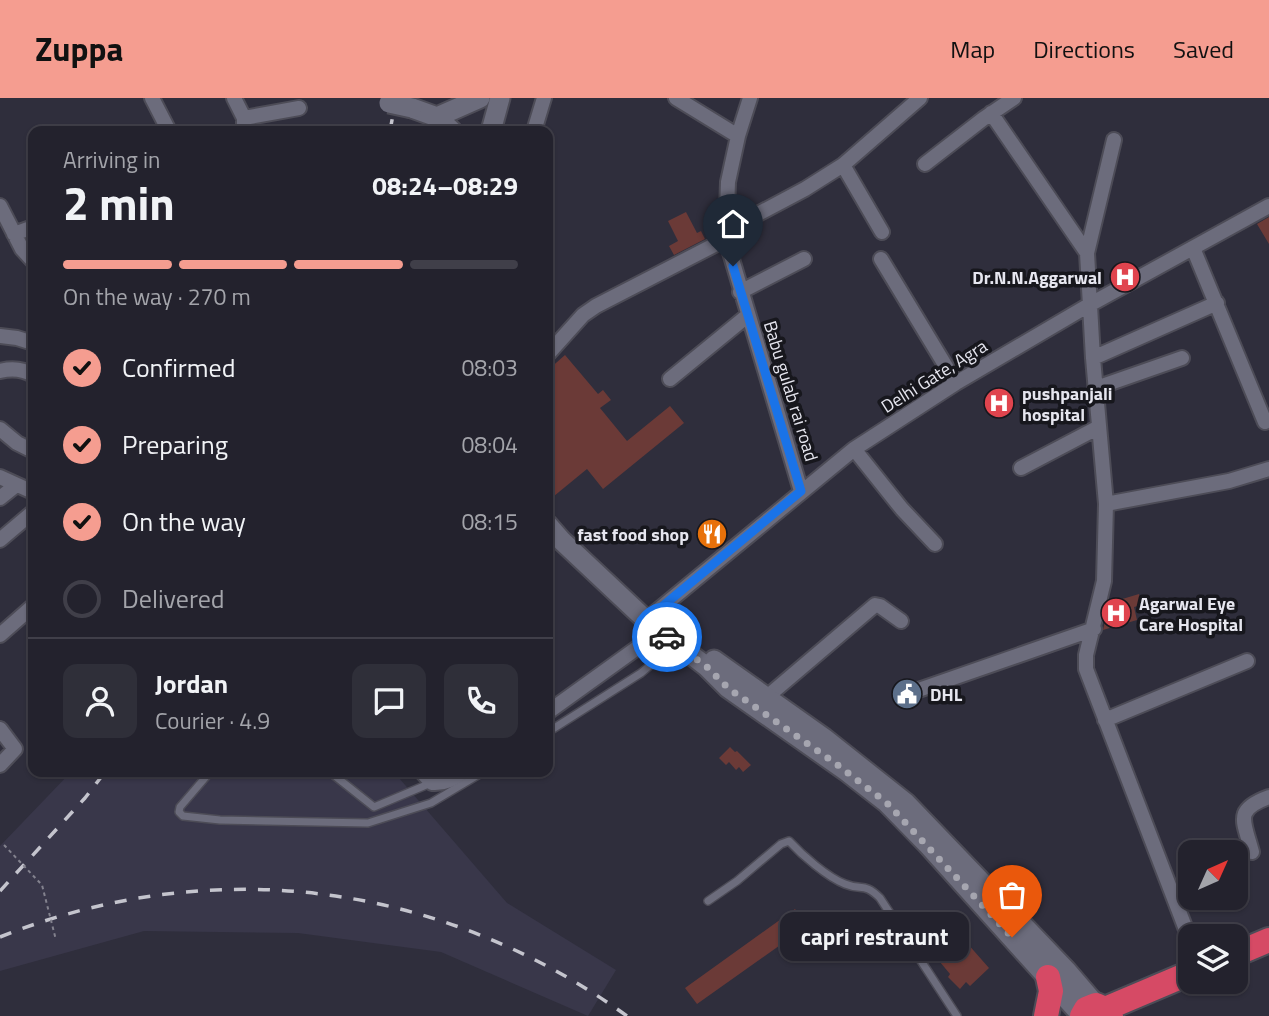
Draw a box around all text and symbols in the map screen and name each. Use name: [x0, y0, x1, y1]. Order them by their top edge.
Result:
text: Zuppa: [35, 24, 123, 74]
text: Map: [950, 31, 995, 67]
text: Directions: [1033, 31, 1135, 67]
text: Saved: [1173, 31, 1234, 67]
text: Arriving in: [63, 142, 160, 177]
text: 08:24–08:29: [372, 166, 518, 205]
text: 2 min: [63, 168, 175, 238]
pin: [703, 194, 763, 266]
icon: home: [714, 205, 752, 243]
hospital icon: Dr.N.N.Aggarwal: [1108, 260, 1142, 294]
place label: Dr.N.N.Aggarwal: [972, 264, 1102, 291]
text: On the way · 270 m: [63, 279, 251, 314]
street label: Babu gulab rai road: [757, 317, 825, 465]
street label: Delhi Gate, Agra: [876, 332, 992, 420]
text: Confirmed: [122, 348, 236, 387]
icon: check: [63, 349, 101, 387]
text: 08:03: [461, 350, 518, 385]
place label: pushpanjali hospital: [1022, 380, 1113, 428]
hospital icon: pushpanjali hospital: [982, 386, 1016, 420]
text: Preparing: [122, 425, 228, 464]
icon: check: [63, 426, 101, 464]
text: 08:04: [461, 427, 518, 462]
text: On the way: [122, 502, 246, 541]
icon: check: [63, 503, 101, 541]
text: 08:15: [461, 504, 518, 539]
restaurant icon: fast food shop: [695, 517, 729, 551]
place label: fast food shop: [577, 521, 689, 548]
text: Delivered: [122, 579, 225, 618]
place label: Agarwal Eye Care Hospital: [1139, 590, 1243, 638]
hospital icon: Agarwal Eye Care Hospital: [1099, 596, 1133, 630]
courier: [632, 602, 702, 672]
icon: car: [648, 618, 686, 656]
button: person: [63, 664, 137, 738]
text: Jordan: [155, 664, 228, 703]
button: chat: [352, 664, 426, 738]
button: phone: [444, 664, 518, 738]
public building icon: DHL: [890, 677, 924, 711]
place label: DHL: [930, 681, 963, 708]
text: Courier · 4.9: [155, 703, 270, 738]
north arrow: [1178, 840, 1248, 910]
map controls: [1178, 840, 1248, 994]
pin: [982, 865, 1042, 937]
icon: bag: [993, 876, 1031, 914]
callout: capri restraunt: [781, 912, 970, 962]
text: capri restraunt: [801, 919, 948, 954]
button: layers: [1178, 924, 1248, 994]

